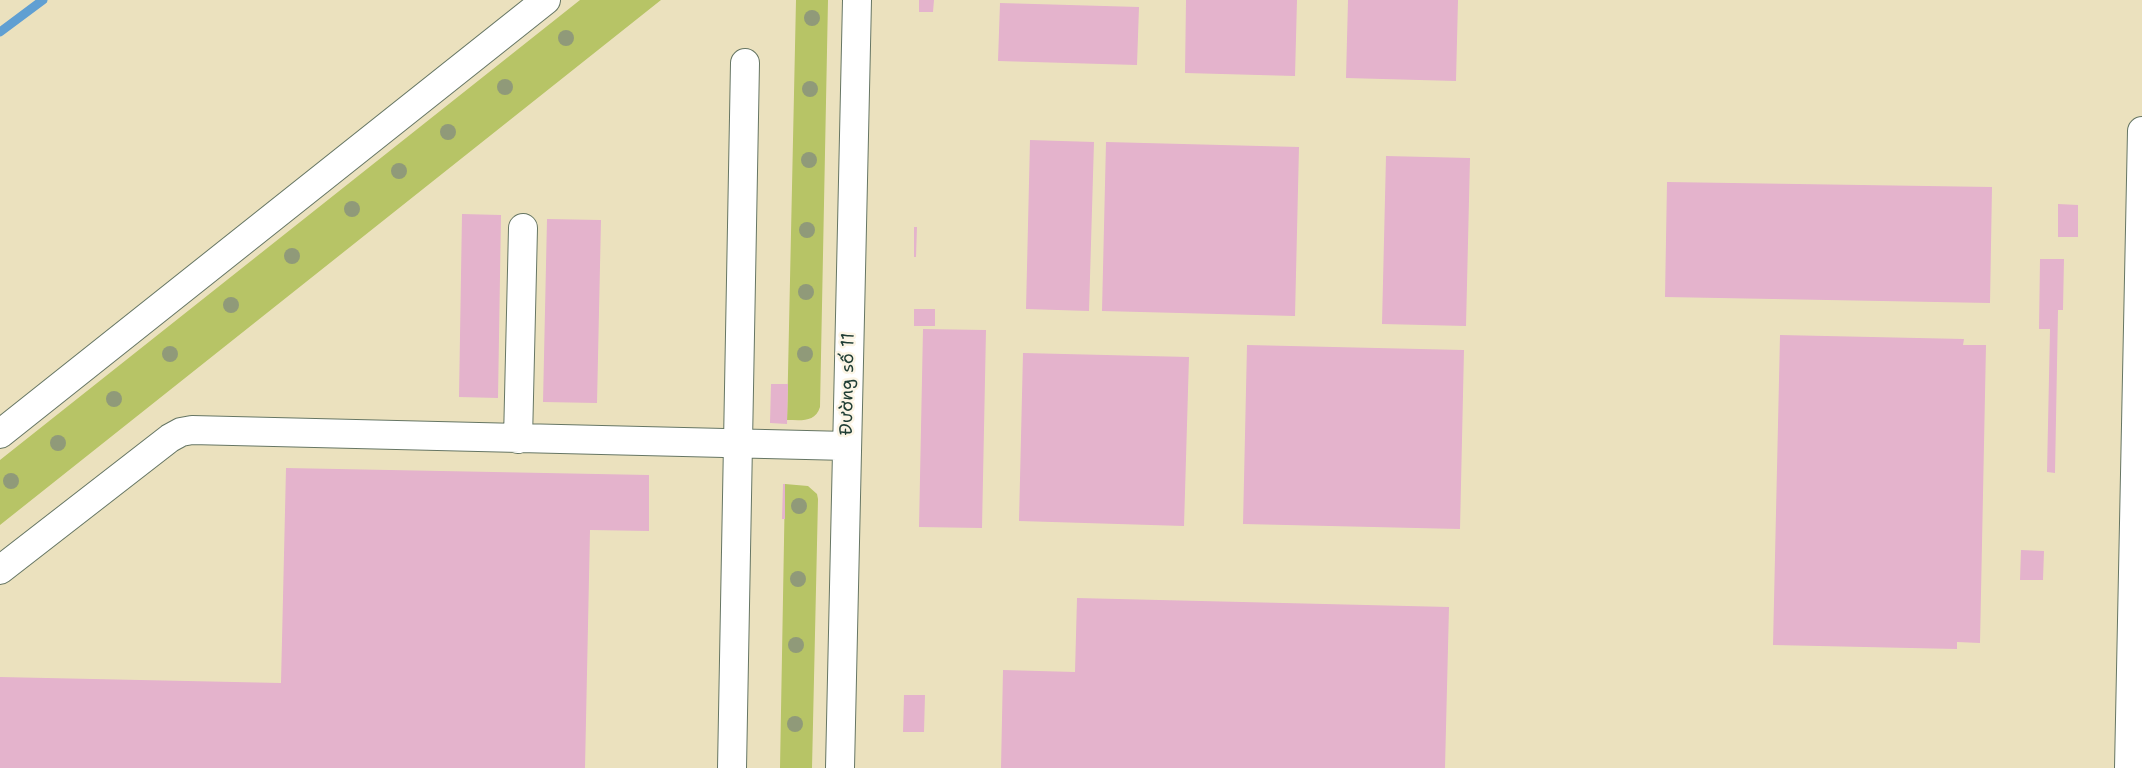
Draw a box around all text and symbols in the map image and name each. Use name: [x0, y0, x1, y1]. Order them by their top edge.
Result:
street label: Đường số 11: [836, 332, 860, 436]

